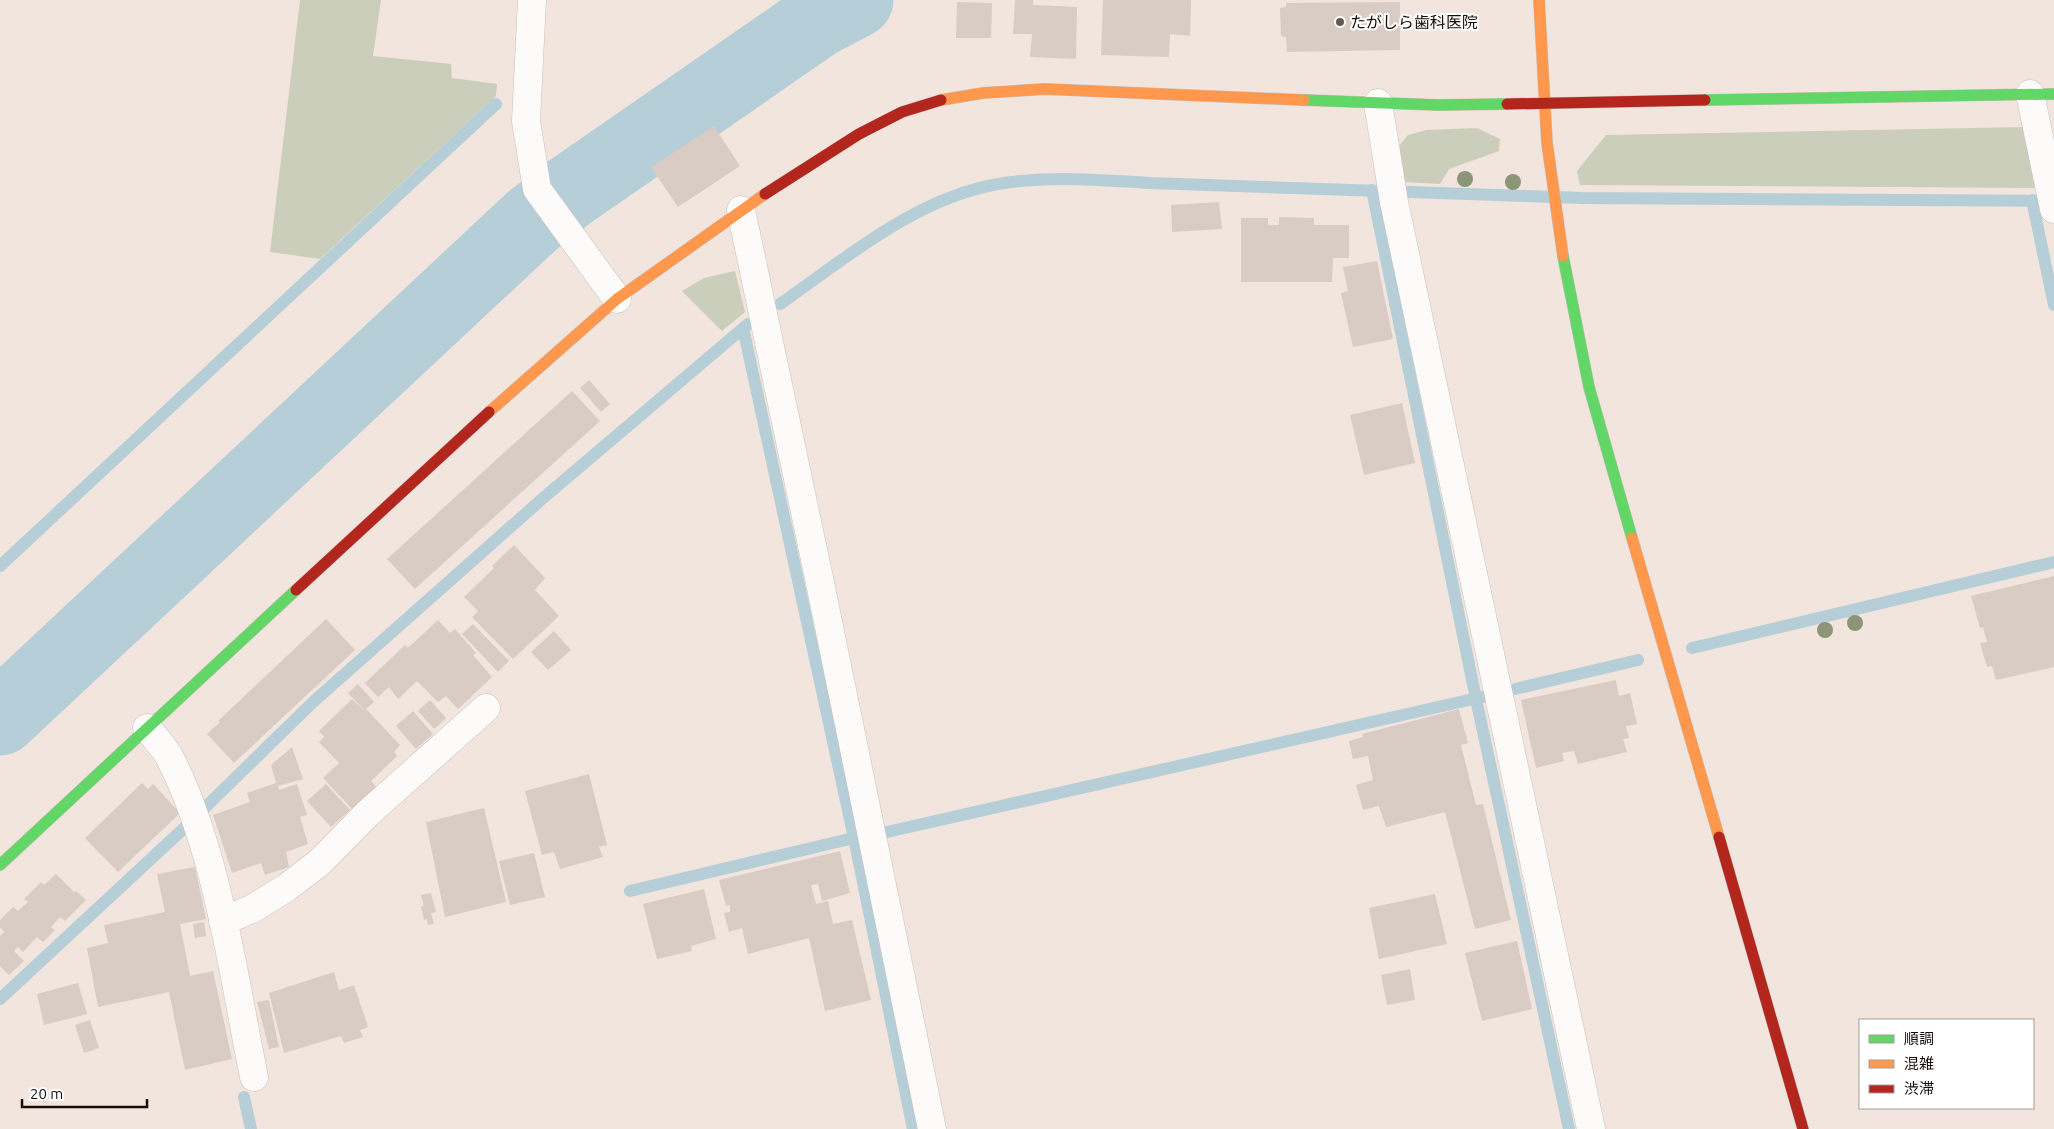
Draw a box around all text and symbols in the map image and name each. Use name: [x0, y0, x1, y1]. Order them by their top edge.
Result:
place label: たがしら歯科医院: [1350, 13, 1478, 31]
marker: たがしら歯科医院: [1334, 16, 1346, 28]
legend: [1859, 1019, 2034, 1109]
text: 順調: [1904, 1030, 1934, 1047]
text: 混雑: [1904, 1055, 1934, 1072]
scale bar: [22, 1076, 148, 1108]
text: 渋滞: [1904, 1080, 1934, 1097]
text: 20 m: [30, 1085, 63, 1102]

